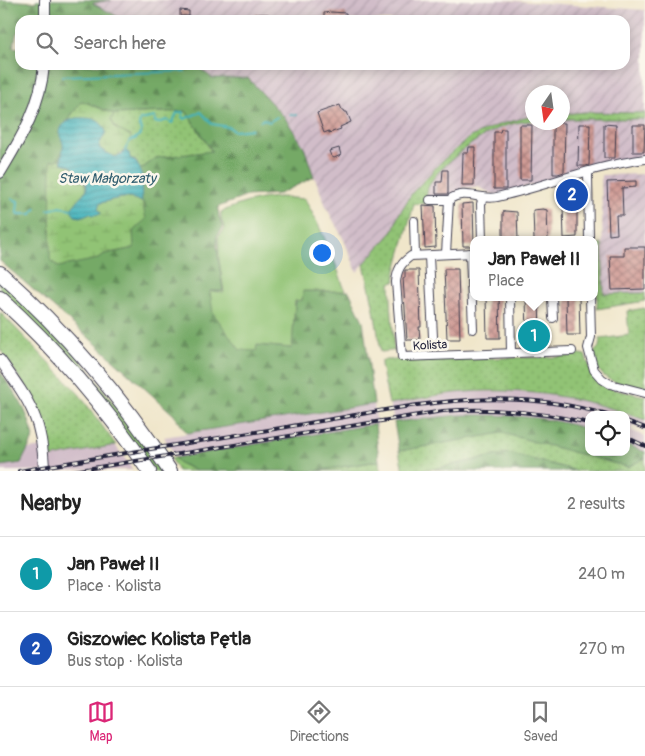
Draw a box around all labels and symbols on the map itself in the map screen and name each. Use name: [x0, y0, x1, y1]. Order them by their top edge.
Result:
north arrow: [525, 85, 570, 130]
water label: Staw Małgorzaty: [58, 170, 158, 187]
pin: 2: [556, 176, 588, 214]
your location: [309, 240, 335, 266]
pin: 1: [518, 317, 550, 355]
street label: Kolista: [412, 337, 448, 354]

